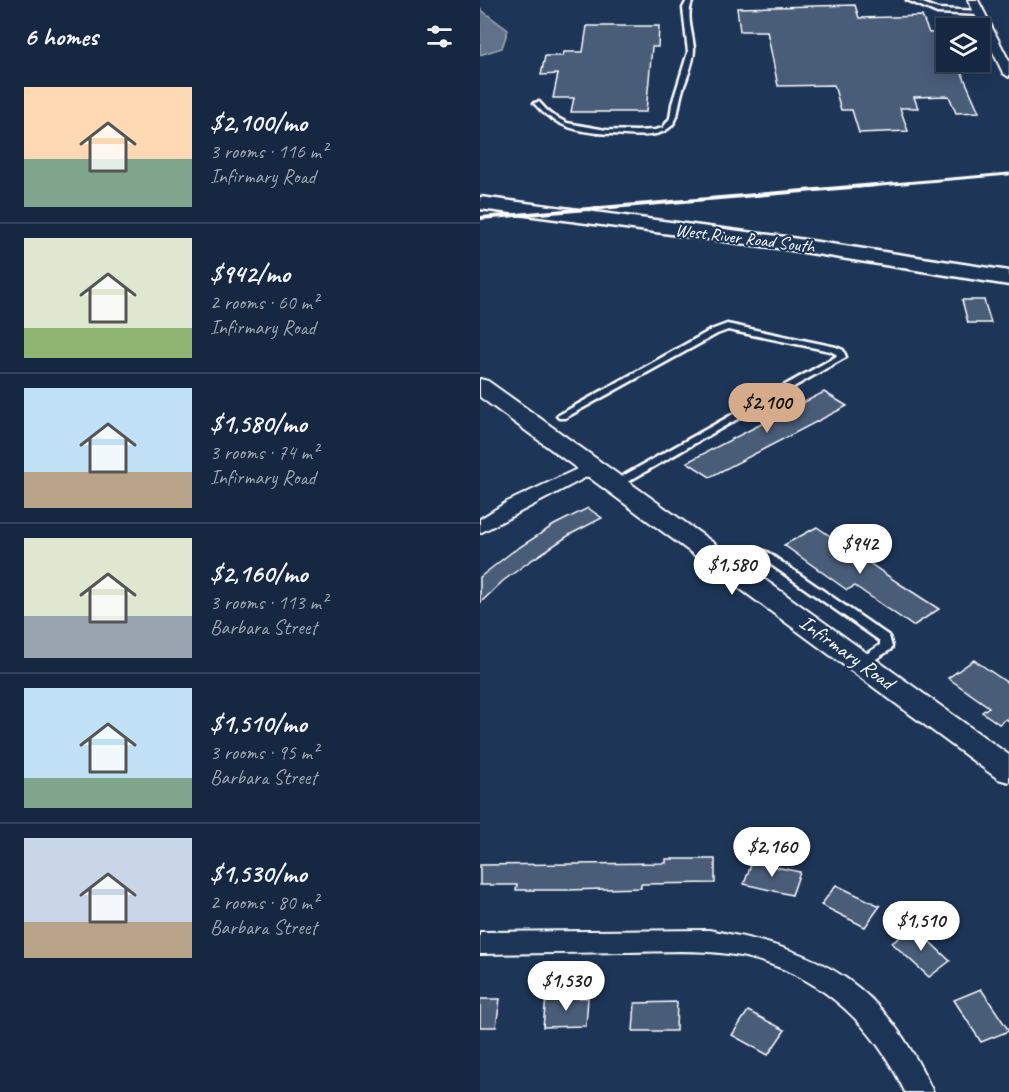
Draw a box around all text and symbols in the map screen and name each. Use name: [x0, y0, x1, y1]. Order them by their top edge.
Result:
map controls: [936, 18, 990, 72]
button: layers: [936, 18, 990, 72]
text: 6 homes: [24, 20, 98, 53]
icon: filters: [423, 20, 456, 53]
text: $2,100/mo: [210, 106, 307, 139]
icon: home: [72, 111, 144, 183]
text: 3 rooms · 116 m²: [210, 139, 327, 164]
text: Infirmary Road: [210, 164, 316, 189]
street label: West River Road South: [674, 219, 818, 258]
text: $942/mo: [210, 257, 290, 290]
icon: home: [72, 262, 144, 334]
text: 2 rooms · 60 m²: [210, 290, 318, 315]
text: Infirmary Road: [210, 315, 316, 340]
pin: $2,100: [718, 383, 816, 434]
text: $2,100: [743, 390, 791, 415]
text: $1,580/mo: [210, 407, 307, 440]
icon: home: [72, 412, 144, 484]
text: 3 rooms · 74 m²: [210, 440, 318, 465]
text: Infirmary Road: [210, 465, 316, 490]
pin: $942: [824, 524, 896, 575]
text: $942: [842, 531, 878, 556]
pin: $1,580: [683, 545, 781, 596]
text: $1,580: [708, 552, 756, 577]
text: $2,160/mo: [210, 557, 308, 590]
icon: home: [72, 562, 144, 634]
text: 3 rooms · 113 m²: [210, 590, 327, 615]
street label: Infirmary Road: [794, 609, 902, 697]
text: Barbara Street: [210, 615, 317, 640]
text: $1,510/mo: [210, 707, 307, 740]
icon: home: [72, 712, 144, 784]
text: 3 rooms · 95 m²: [210, 740, 318, 765]
text: Barbara Street: [210, 765, 317, 790]
pin: $2,160: [723, 827, 821, 878]
text: $2,160: [747, 834, 797, 859]
text: $1,530/mo: [210, 857, 307, 890]
icon: home: [72, 862, 144, 934]
text: 2 rooms · 80 m²: [210, 890, 318, 915]
pin: $1,510: [872, 901, 970, 952]
text: $1,510: [897, 908, 945, 933]
text: Barbara Street: [210, 915, 317, 940]
pin: $1,530: [517, 961, 615, 1012]
text: $1,530: [542, 968, 590, 993]

